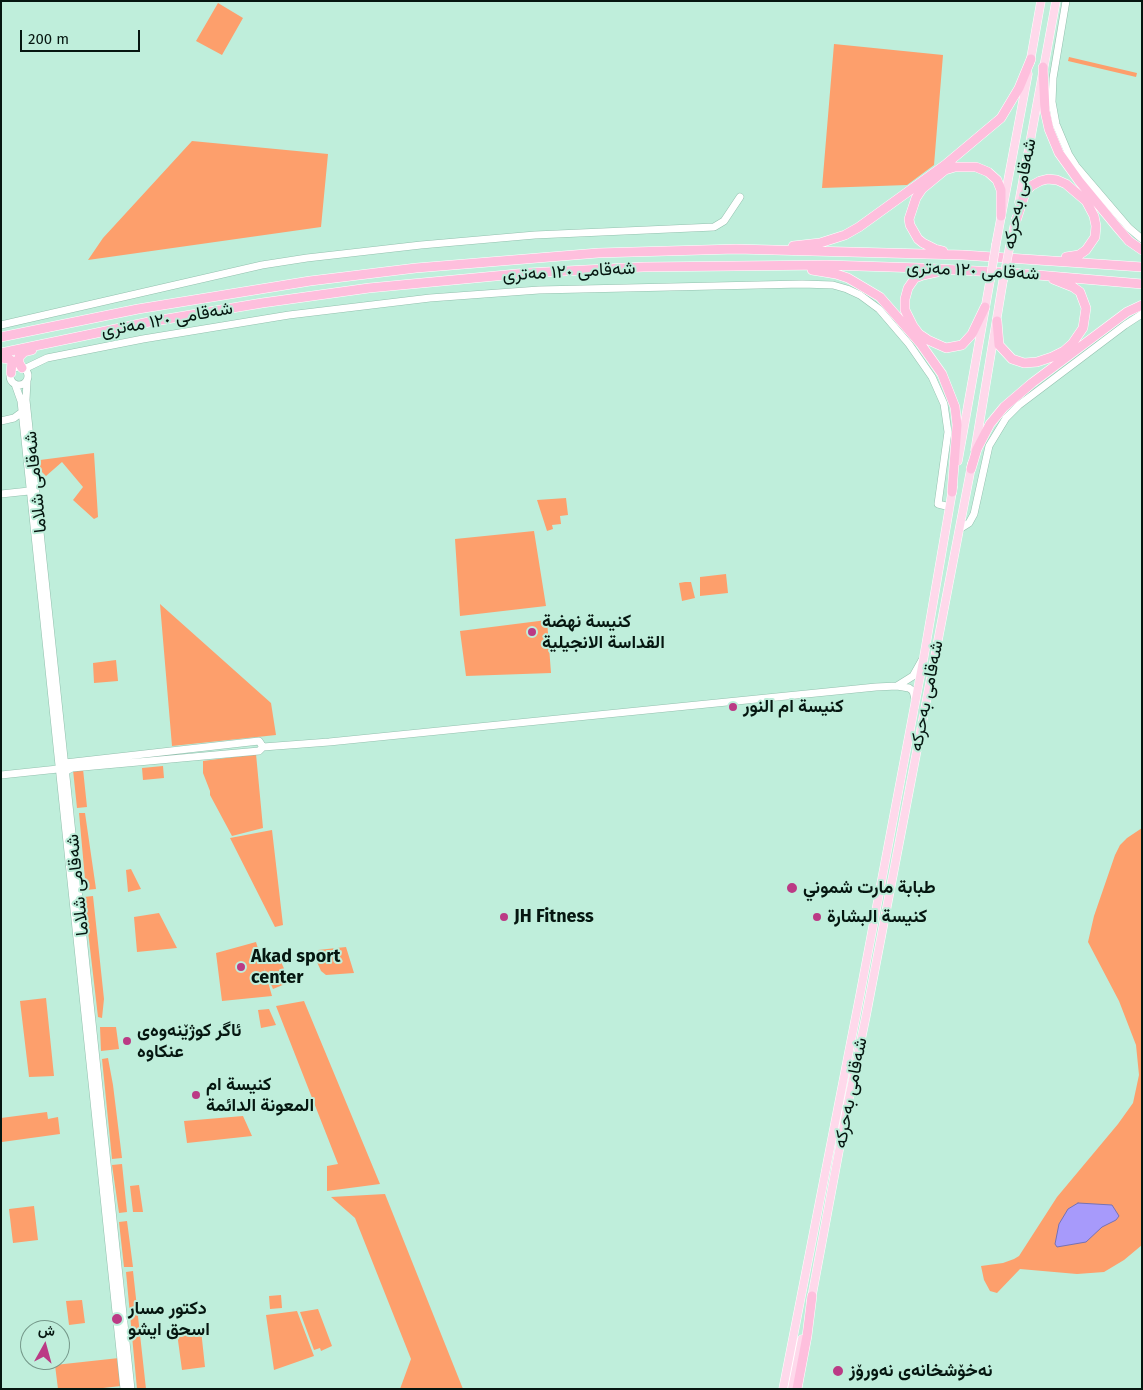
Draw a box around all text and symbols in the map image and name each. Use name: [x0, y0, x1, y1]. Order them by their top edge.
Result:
scale bar: [22, 20, 142, 52]
text: 200 m: [28, 30, 69, 48]
street label: شەقامی بەحرکە: [999, 137, 1041, 251]
street label: شەقامی ١٢٠ مەتری: [906, 257, 1040, 285]
street label: شەقامی ١٢٠ مەتری: [502, 258, 636, 286]
street label: شەقامی ١٢٠ مەتری: [100, 298, 234, 342]
street label: شەقامی شلاما: [20, 430, 52, 534]
place label: كنيسة نهضة القداسة الانجيلية: [542, 611, 665, 654]
marker: كنيسة نهضة القداسة الانجيلية: [526, 626, 538, 638]
street label: شەقامی بەحرکە: [906, 639, 948, 753]
place label: كنيسة ام النور: [743, 696, 844, 718]
marker: كنيسة ام النور: [727, 701, 739, 713]
street label: شەقامی شلاما: [62, 833, 94, 937]
place label: طبابة مارت شموني: [803, 877, 936, 899]
marker: طبابة مارت شموني: [785, 881, 799, 895]
place label: JH Fitness: [514, 906, 594, 928]
place label: كنيسة البشارة: [827, 906, 927, 928]
marker: JH Fitness: [498, 911, 510, 923]
marker: كنيسة البشارة: [811, 911, 823, 923]
place label: Akad sport center: [251, 946, 340, 989]
marker: Akad sport center: [235, 961, 247, 973]
place label: ئاگر كوژێنه‌وه‌ی عنكاوه: [137, 1020, 242, 1062]
marker: ئاگر كوژێنه‌وه‌ی عنكاوه: [121, 1035, 133, 1047]
street label: شەقامی بەحرکە: [830, 1036, 872, 1150]
place label: كنيسة ام المعونة الدائمة: [206, 1074, 314, 1116]
marker: كنيسة ام المعونة الدائمة: [190, 1089, 202, 1101]
place label: دكتور مسار اسحق ايشو: [128, 1298, 210, 1340]
marker: دكتور مسار اسحق ايشو: [110, 1312, 124, 1326]
north arrow: [20, 1320, 70, 1370]
text: ش: [37, 1321, 56, 1340]
place label: نەخۆشخانەی نەورۆز: [849, 1360, 993, 1382]
marker: نەخۆشخانەی نەورۆز: [831, 1364, 845, 1378]

